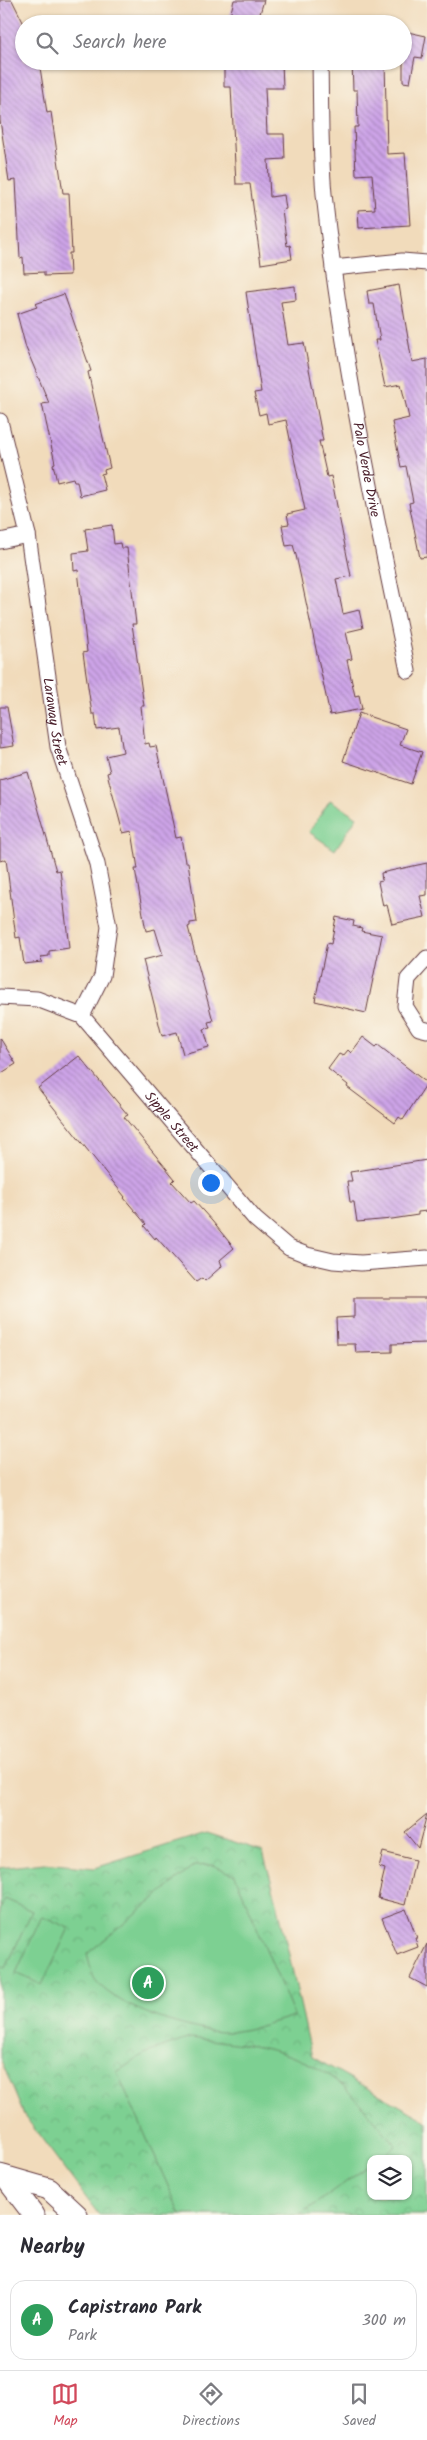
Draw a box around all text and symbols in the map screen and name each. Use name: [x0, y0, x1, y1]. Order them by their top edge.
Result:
search box: [15, 15, 412, 70]
text: Search here: [73, 28, 167, 58]
icon: search: [33, 29, 61, 57]
street label: Palo Verde Drive: [346, 420, 386, 520]
street label: Laraway Street: [36, 676, 74, 769]
street label: Sipple Street: [139, 1087, 204, 1158]
your location: [198, 1170, 224, 1196]
pin: A: [132, 1964, 164, 2002]
map controls: [367, 2155, 412, 2200]
button: layers: [367, 2155, 412, 2200]
text: Nearby: [20, 2231, 85, 2264]
text: Capistrano Park: [68, 2293, 201, 2323]
text: A: [32, 2308, 42, 2333]
text: 300 m: [362, 2308, 406, 2333]
text: Park: [68, 2323, 97, 2348]
tab: Map: [51, 2380, 79, 2432]
tab: Directions: [182, 2380, 240, 2432]
tab: Saved: [342, 2380, 376, 2432]

